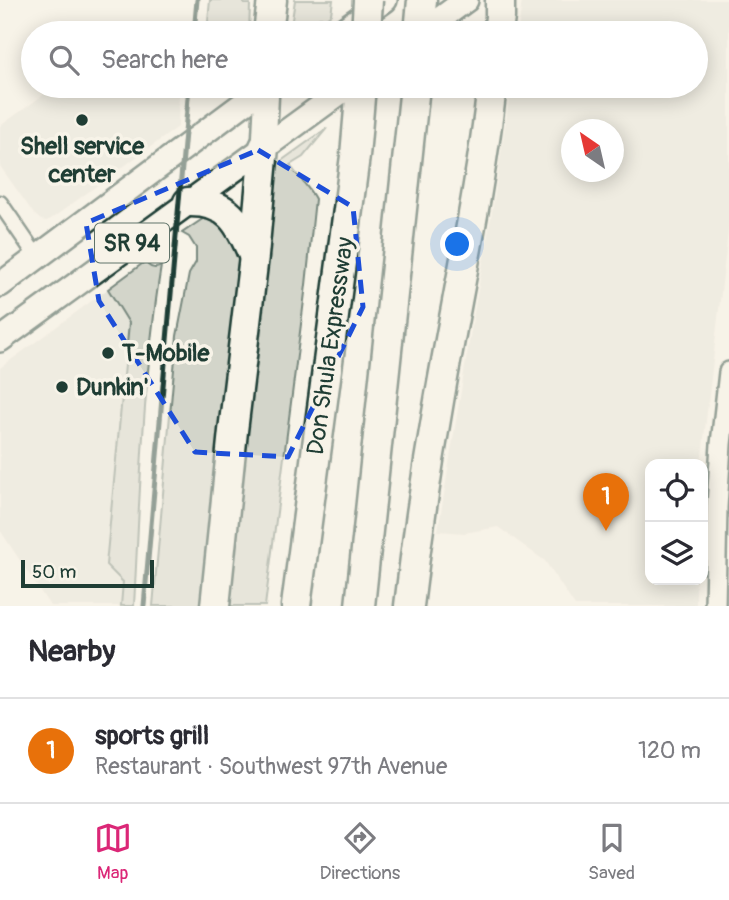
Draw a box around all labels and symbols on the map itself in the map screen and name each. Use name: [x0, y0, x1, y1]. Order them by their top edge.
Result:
marker: Shell service center: [74, 112, 90, 128]
north arrow: [561, 119, 624, 182]
place label: Shell service center: [20, 132, 145, 189]
road number: SR 94: [95, 224, 169, 262]
your location: [440, 227, 474, 261]
street label: Don Shula Expressway: [301, 235, 360, 457]
place label: T-Mobile: [121, 339, 210, 368]
marker: T-Mobile: [100, 345, 116, 361]
place label: Dunkin': [76, 373, 149, 402]
marker: Dunkin': [54, 379, 70, 395]
pin: 1: [583, 473, 629, 531]
scale bar: [21, 557, 154, 589]

